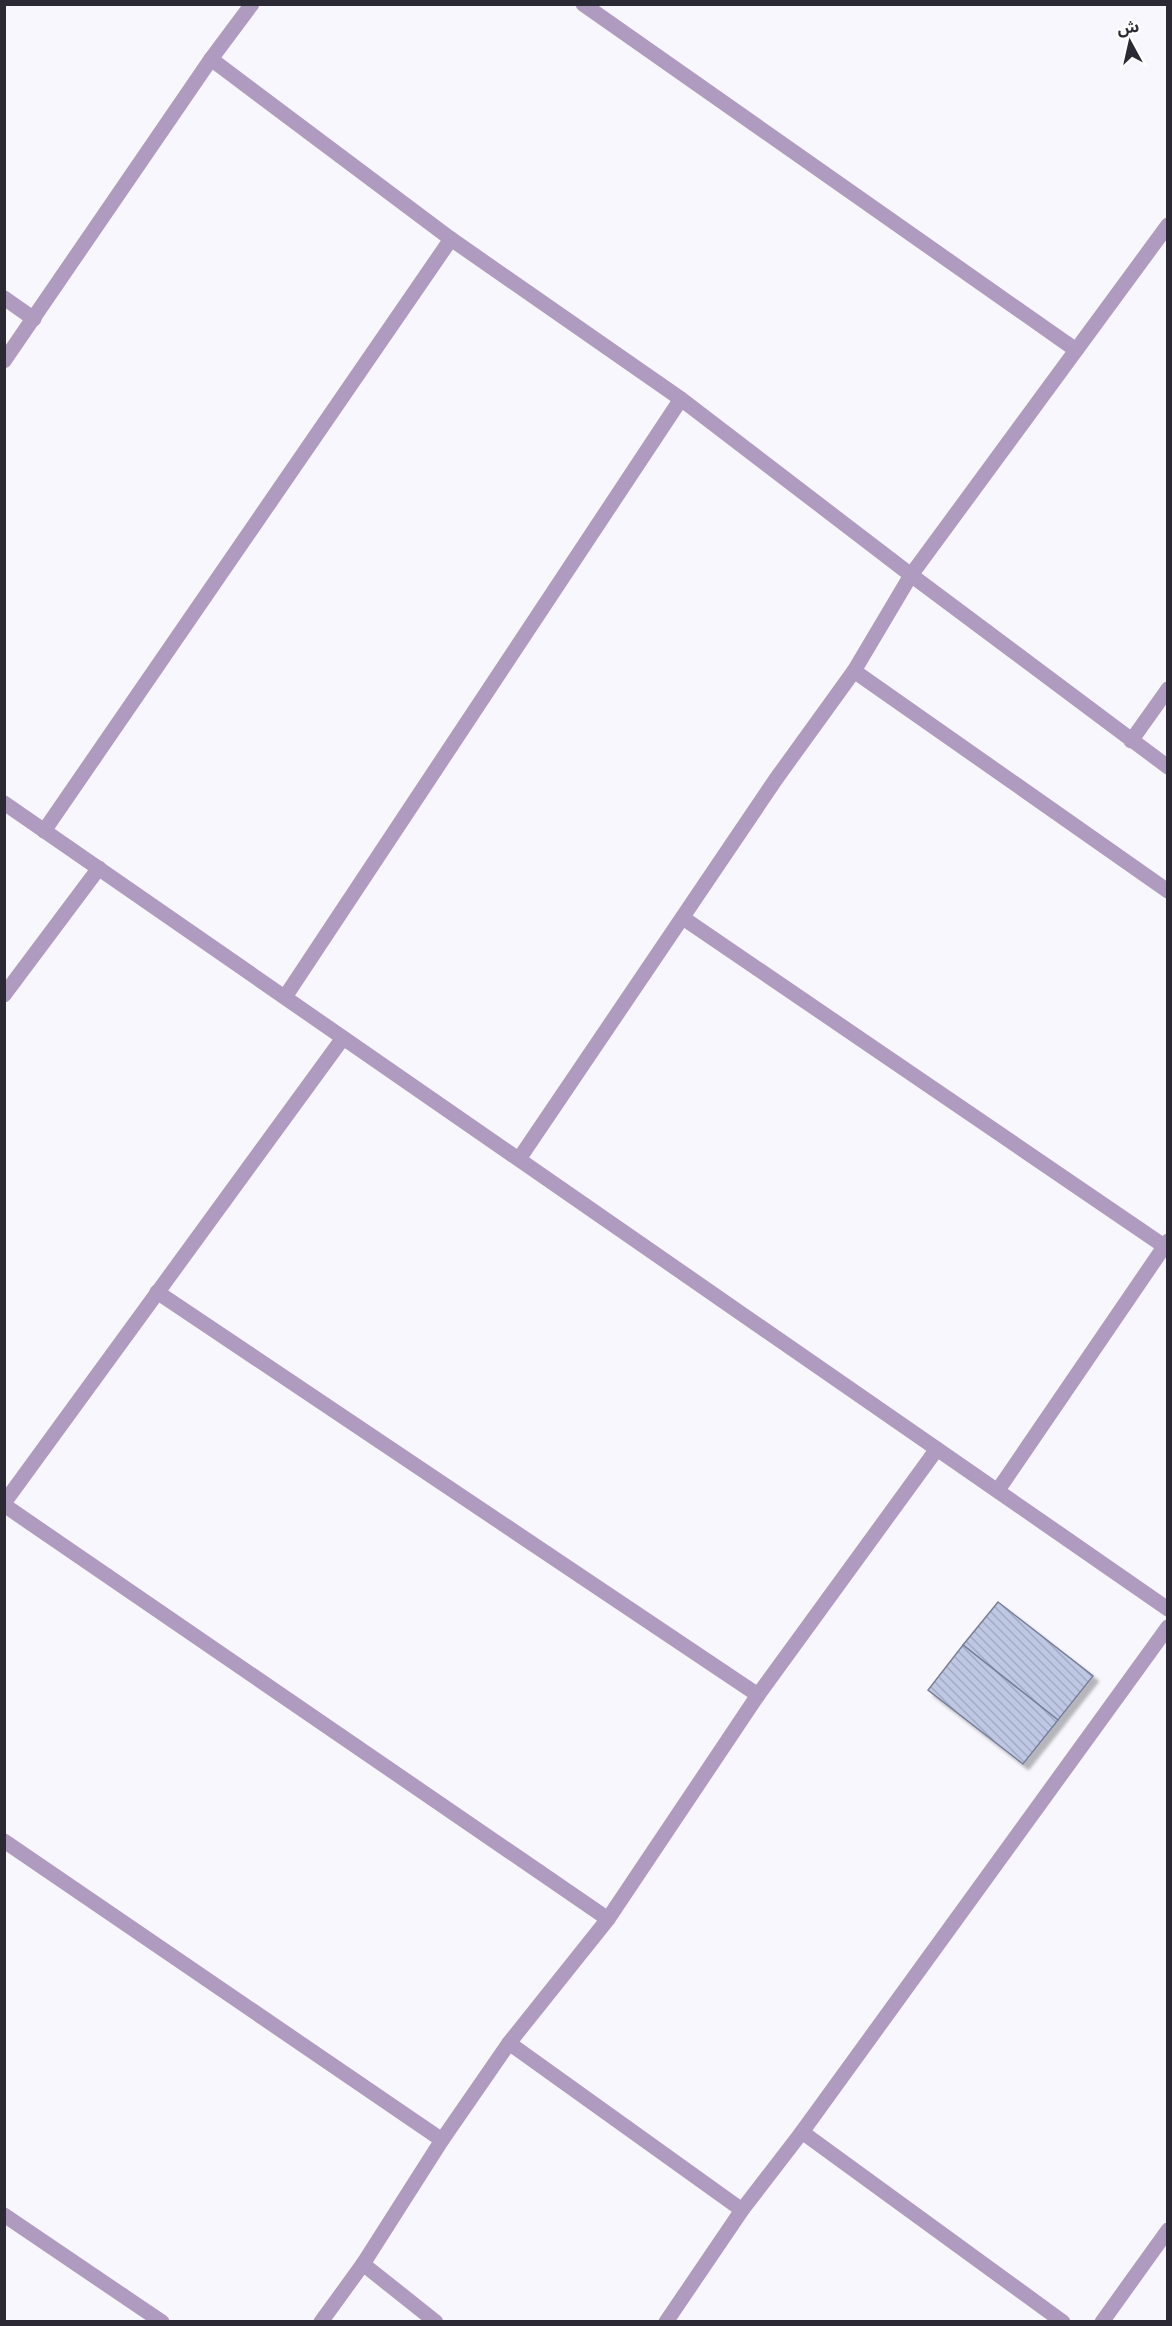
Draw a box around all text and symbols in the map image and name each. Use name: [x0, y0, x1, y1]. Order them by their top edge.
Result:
north arrow: [1100, 12, 1160, 72]
text: ش: [1116, 15, 1140, 40]

